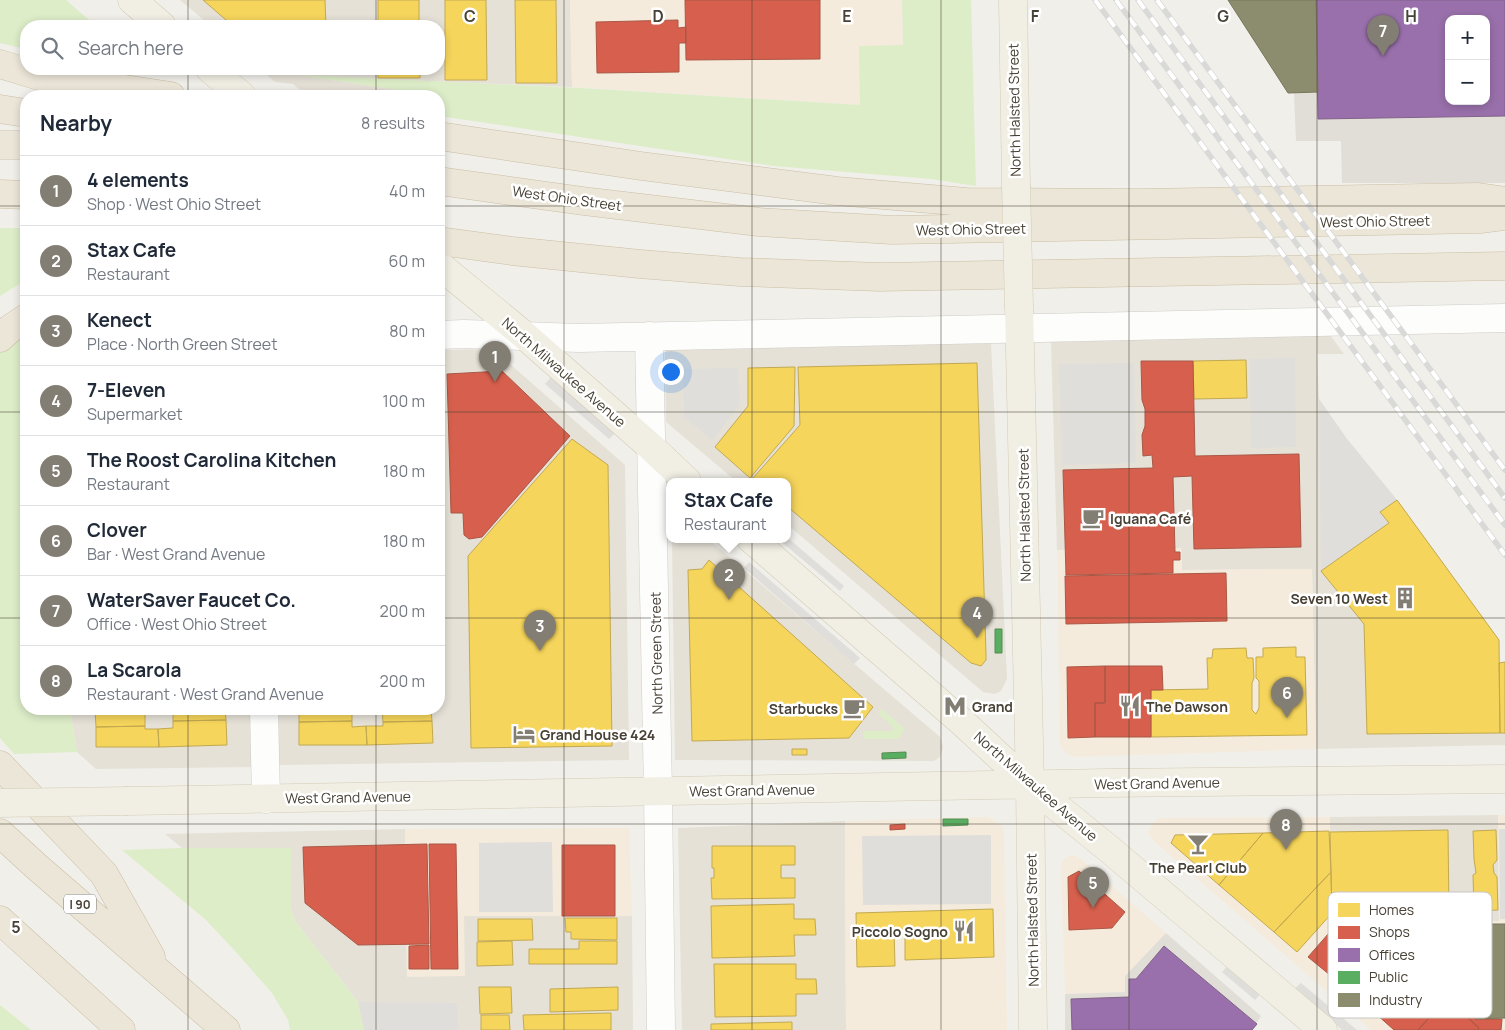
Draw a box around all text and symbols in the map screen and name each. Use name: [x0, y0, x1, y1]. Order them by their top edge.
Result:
text: C: [464, 5, 476, 27]
text: D: [652, 5, 664, 27]
text: E: [842, 5, 852, 27]
text: F: [1031, 5, 1040, 27]
text: G: [1217, 5, 1229, 27]
text: H: [1405, 5, 1417, 27]
pin: 7: [1367, 15, 1399, 56]
map controls: [1445, 15, 1490, 105]
button: +: [1445, 15, 1490, 60]
search box: [20, 20, 445, 75]
icon: search: [38, 34, 66, 62]
text: Search here: [78, 35, 184, 61]
street label: North Halsted Street: [1003, 43, 1025, 177]
button: −: [1445, 60, 1490, 105]
text: Nearby: [40, 109, 112, 137]
text: 8 results: [361, 112, 425, 134]
text: 4 elements: [87, 167, 189, 193]
text: 1: [52, 180, 60, 202]
text: 40 m: [389, 180, 425, 202]
street label: West Ohio Street: [511, 181, 623, 215]
text: Shop · West Ohio Street: [87, 193, 261, 215]
street label: West Ohio Street: [1320, 211, 1431, 231]
street label: West Ohio Street: [916, 219, 1027, 239]
text: Stax Cafe: [87, 237, 176, 263]
text: 2: [51, 250, 61, 272]
text: 60 m: [389, 250, 425, 272]
text: Restaurant: [87, 263, 170, 285]
text: Kenect: [87, 307, 152, 333]
street label: North Milwaukee Avenue: [498, 313, 630, 431]
text: 3: [51, 320, 61, 342]
text: 80 m: [389, 320, 425, 342]
text: Place · North Green Street: [87, 333, 278, 355]
pin: 1: [479, 341, 511, 382]
your location: [658, 359, 684, 385]
text: 7-Eleven: [87, 377, 166, 403]
text: 4: [51, 390, 61, 412]
text: 100 m: [382, 390, 425, 412]
text: Supermarket: [87, 403, 183, 425]
text: The Roost Carolina Kitchen: [87, 447, 336, 473]
street label: North Halsted Street: [1013, 448, 1035, 582]
text: 5: [51, 460, 61, 482]
text: 180 m: [383, 460, 425, 482]
text: Restaurant: [87, 473, 170, 495]
popup: [666, 478, 791, 543]
text: Stax Cafe: [684, 487, 773, 513]
cafe icon: Iguana Café: [1080, 505, 1106, 531]
place label: Iguana Café: [1110, 509, 1191, 528]
text: Restaurant: [684, 513, 767, 535]
text: Clover: [87, 517, 147, 543]
text: 6: [51, 530, 61, 552]
text: 180 m: [383, 530, 425, 552]
text: Bar · West Grand Avenue: [87, 543, 265, 565]
pin: 2: [713, 559, 745, 600]
building icon: Seven 10 West: [1392, 585, 1418, 611]
text: WaterSaver Faucet Co.: [87, 587, 296, 613]
place label: Seven 10 West: [1290, 589, 1388, 608]
street label: North Green Street: [645, 591, 667, 715]
pin: 4: [961, 597, 993, 638]
text: 7: [52, 600, 60, 622]
text: 200 m: [380, 600, 425, 622]
pin: 3: [524, 610, 556, 651]
text: Office · West Ohio Street: [87, 613, 267, 635]
text: La Scarola: [87, 657, 182, 683]
text: 8: [51, 670, 61, 692]
text: 200 m: [380, 670, 425, 692]
pin: 6: [1271, 677, 1303, 718]
text: Restaurant · West Grand Avenue: [87, 683, 324, 705]
metro station icon: Grand: [942, 693, 968, 719]
restaurant icon: The Dawson: [1117, 693, 1143, 719]
cafe icon: Starbucks: [841, 695, 867, 721]
place label: Grand: [972, 697, 1013, 716]
place label: The Dawson: [1146, 697, 1228, 716]
place label: Starbucks: [769, 699, 838, 718]
hotel icon: Grand House 424: [511, 721, 537, 747]
place label: Grand House 424: [540, 725, 655, 744]
street label: North Milwaukee Avenue: [970, 727, 1102, 845]
street label: West Grand Avenue: [1094, 772, 1220, 794]
street label: West Grand Avenue: [689, 779, 815, 801]
street label: West Grand Avenue: [285, 786, 411, 808]
pin: 8: [1270, 809, 1302, 850]
bar icon: The Pearl Club: [1185, 831, 1211, 857]
street label: North Halsted Street: [1021, 853, 1043, 987]
place label: The Pearl Club: [1149, 858, 1247, 877]
pin: 5: [1077, 867, 1109, 908]
legend: [1328, 892, 1492, 1018]
road number: I 90: [64, 894, 96, 914]
text: Homes: [1369, 900, 1414, 919]
text: 5: [11, 916, 21, 938]
restaurant icon: Piccolo Sogno: [951, 918, 977, 944]
place label: Piccolo Sogno: [852, 922, 948, 941]
text: Shops: [1369, 922, 1410, 941]
text: Offices: [1369, 945, 1415, 964]
text: Public: [1369, 967, 1409, 986]
text: Industry: [1369, 990, 1423, 1009]

